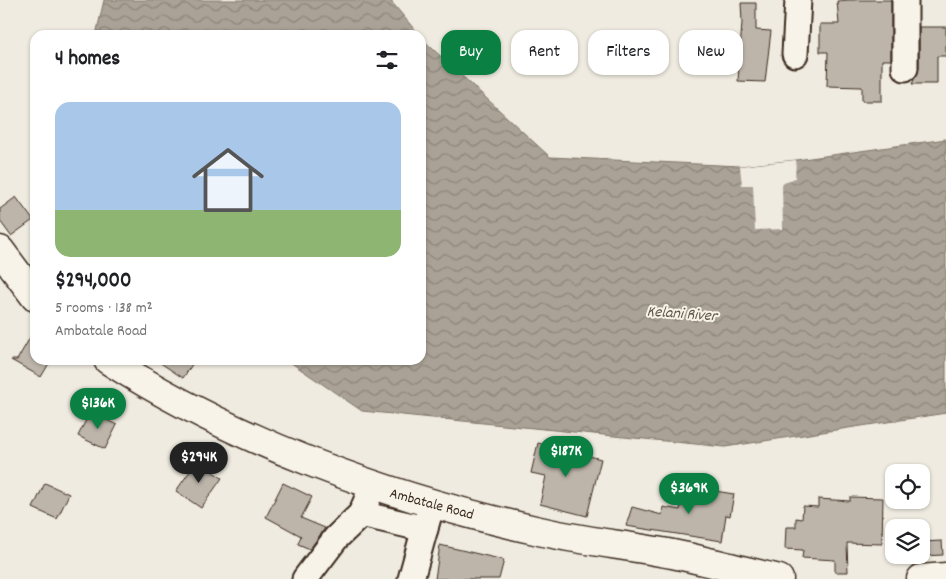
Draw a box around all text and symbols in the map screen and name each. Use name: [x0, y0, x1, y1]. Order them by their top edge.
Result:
chip: Buy: [441, 30, 501, 75]
chip: Rent: [511, 30, 578, 75]
chip: Filters: [588, 30, 669, 75]
chip: New: [679, 30, 743, 75]
text: 4 homes: [55, 45, 120, 75]
icon: filters: [373, 46, 401, 74]
icon: home: [183, 135, 273, 225]
text: $294,000: [55, 267, 131, 297]
text: 5 rooms · 138 m²: [55, 297, 152, 320]
water label: Kelani River: [646, 301, 720, 329]
text: Ambatale Road: [55, 320, 147, 343]
pin: $136K: [63, 388, 133, 430]
text: $136K: [81, 392, 115, 415]
pin: $187K: [531, 436, 601, 478]
text: $187K: [550, 440, 582, 463]
pin: $294K: [164, 442, 234, 484]
text: $294K: [181, 446, 217, 469]
map controls: [885, 464, 930, 564]
button: locate: [885, 464, 930, 509]
pin: $369K: [654, 472, 724, 515]
text: $369K: [670, 477, 708, 500]
street label: Ambatale Road: [387, 483, 476, 527]
button: layers: [885, 519, 930, 564]

